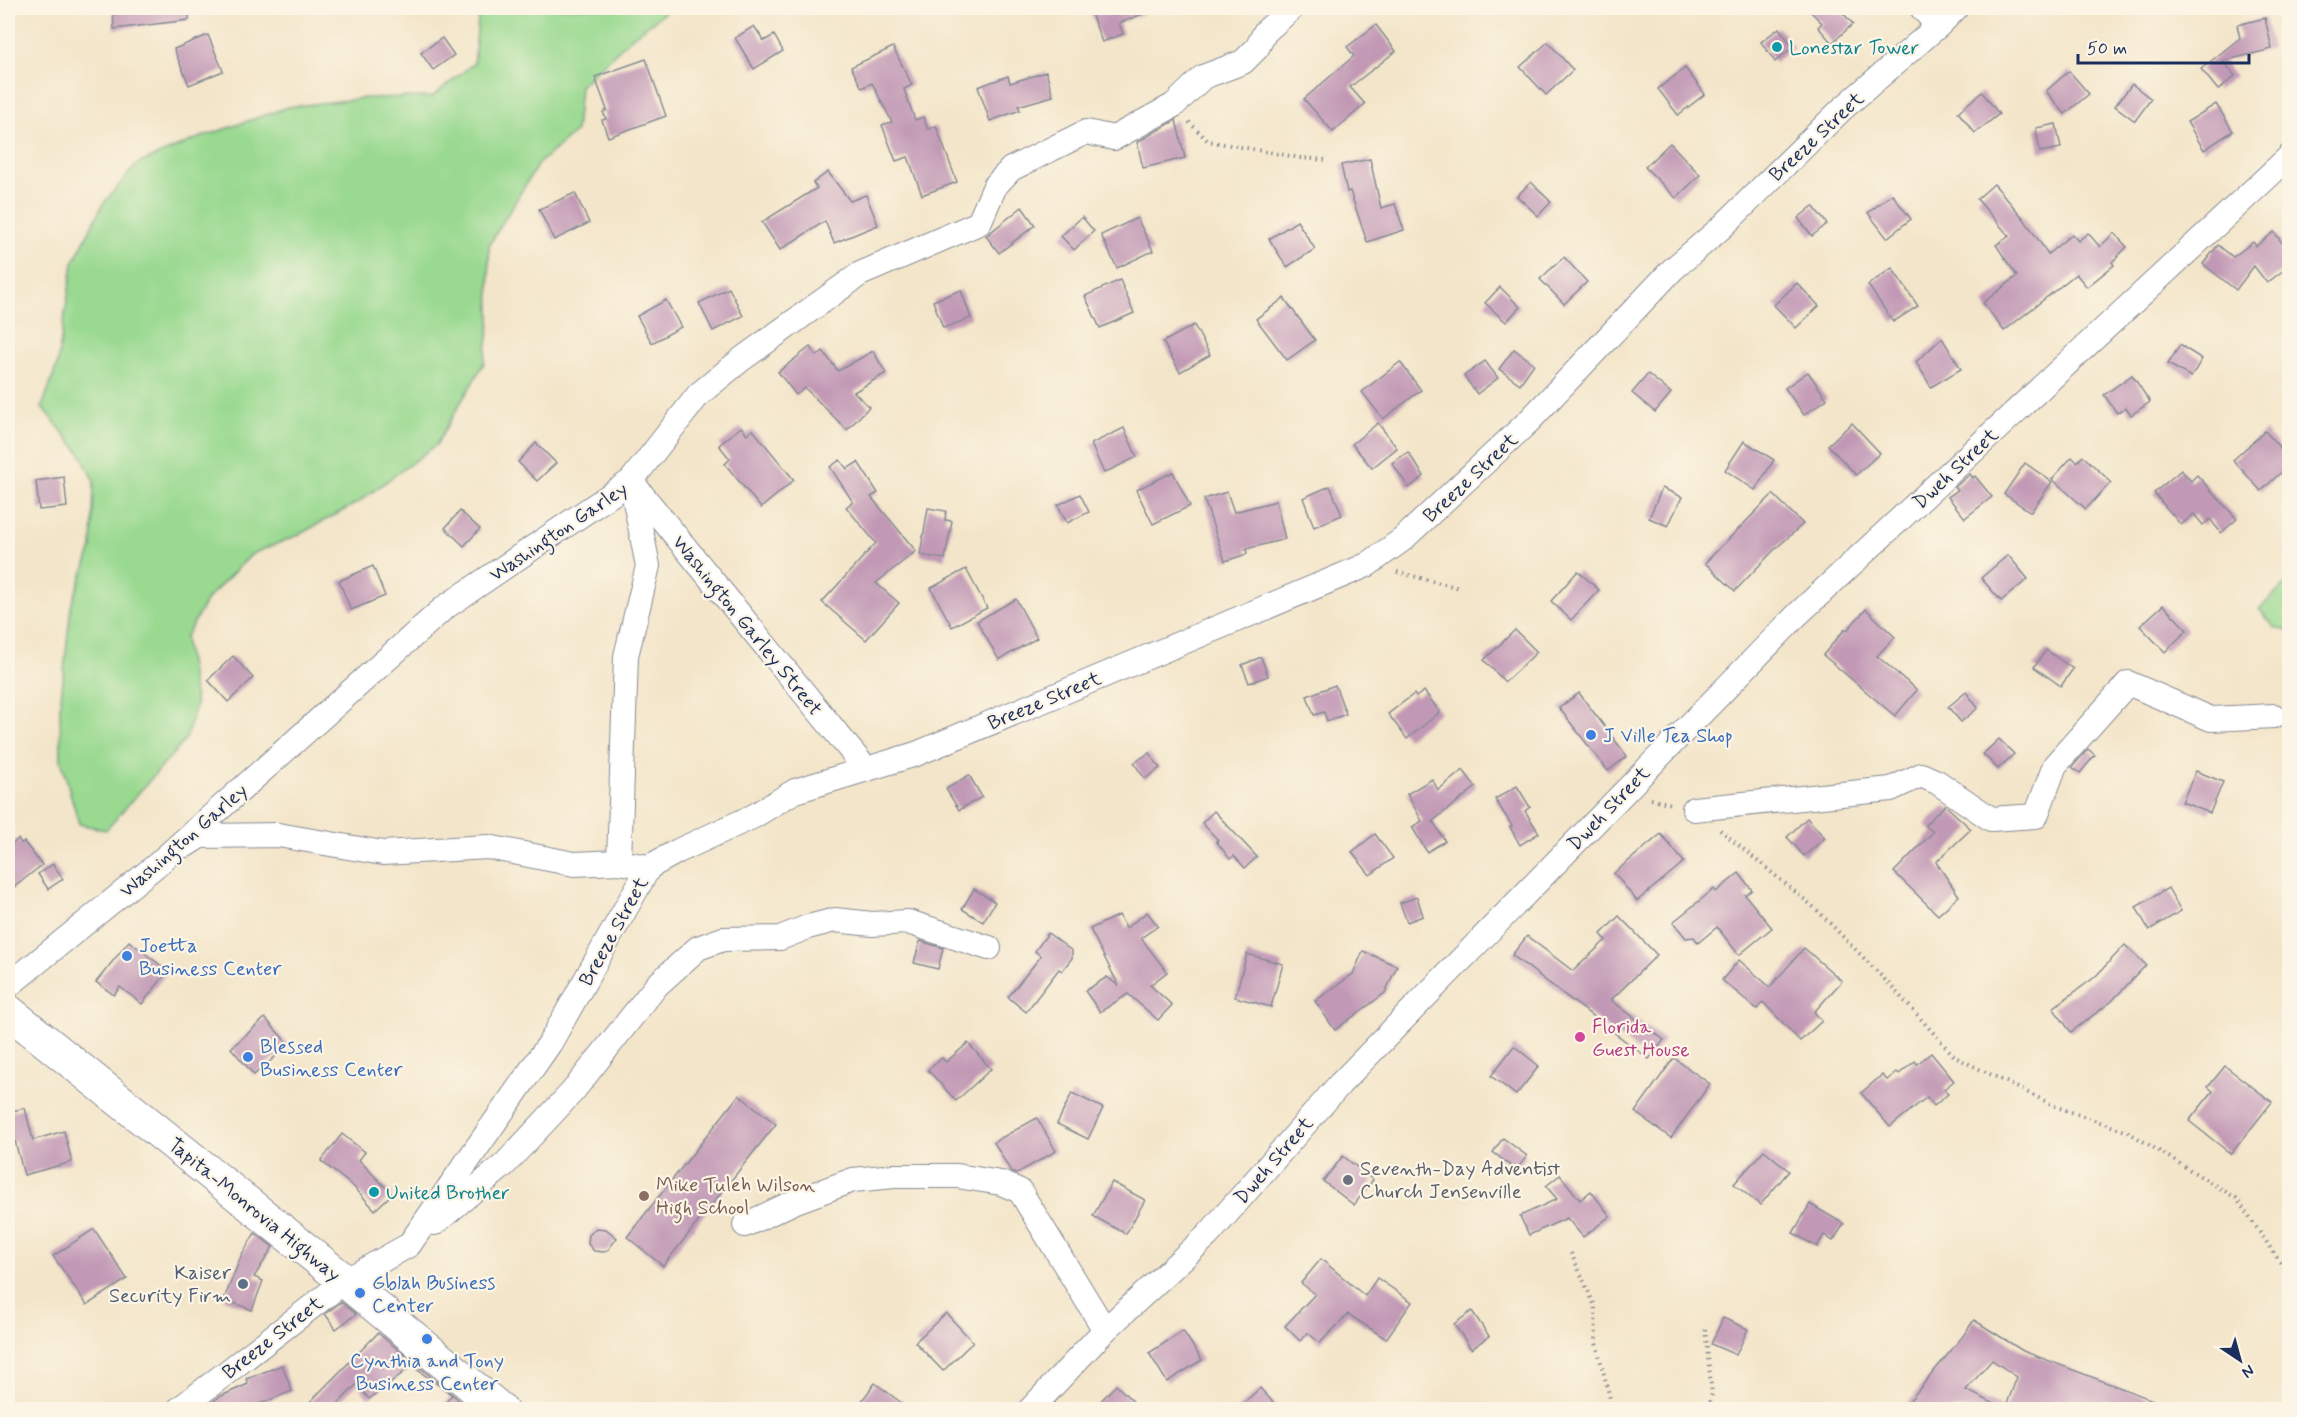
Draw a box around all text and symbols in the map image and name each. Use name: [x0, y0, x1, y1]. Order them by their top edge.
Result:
scale bar: [2078, 27, 2249, 65]
place label: Lonestar Tower: [1789, 35, 1919, 62]
text: 50 m: [2087, 37, 2127, 61]
marker: Lonestar Tower: [1770, 40, 1784, 54]
street label: Breeze Street: [1764, 86, 1871, 188]
street label: Dweh Street: [1907, 422, 2005, 516]
street label: Breeze Street: [1418, 427, 1525, 529]
street label: Washington Garley: [484, 476, 634, 590]
street label: Washington Garley Street: [664, 530, 828, 723]
street label: Breeze Street: [984, 665, 1106, 737]
place label: J Ville Tea Shop: [1603, 723, 1733, 750]
marker: J Ville Tea Shop: [1584, 728, 1598, 742]
street label: Dweh Street: [1562, 761, 1657, 857]
street label: Washington Garley: [114, 778, 255, 906]
street label: Breeze Street: [573, 872, 656, 991]
place label: Joetta Business Center: [139, 933, 282, 983]
marker: Joetta Business Center: [120, 949, 134, 963]
place label: Florida Guest House: [1592, 1014, 1690, 1064]
marker: Florida Guest House: [1573, 1030, 1587, 1044]
place label: Blessed Business Center: [260, 1034, 403, 1084]
marker: Blessed Business Center: [241, 1050, 255, 1064]
street label: Dweh Street: [1228, 1111, 1320, 1211]
street label: Tapita-Monrovia Highway: [161, 1132, 346, 1290]
place label: Seventh-Day Adventist Church Jensenville: [1360, 1156, 1560, 1206]
place label: Mike Tuleh Wilson High School: [656, 1172, 816, 1224]
marker: Seventh-Day Adventist Church Jensenville: [1341, 1173, 1355, 1187]
place label: United Brother: [386, 1180, 510, 1207]
marker: United Brother: [367, 1185, 381, 1199]
marker: Mike Tuleh Wilson High School: [637, 1189, 651, 1203]
place label: Kaiser Security Firm: [109, 1260, 232, 1310]
place label: Gblah Business Center: [372, 1270, 495, 1320]
marker: Kaiser Security Firm: [236, 1277, 250, 1291]
marker: Gblah Business Center: [353, 1286, 367, 1300]
street label: Breeze Street: [217, 1290, 329, 1386]
north arrow: [2210, 1330, 2270, 1390]
marker: Cynthia and Tony Business Center: [420, 1332, 434, 1346]
place label: Cynthia and Tony Business Center: [350, 1348, 504, 1398]
text: N: [2237, 1359, 2258, 1383]

